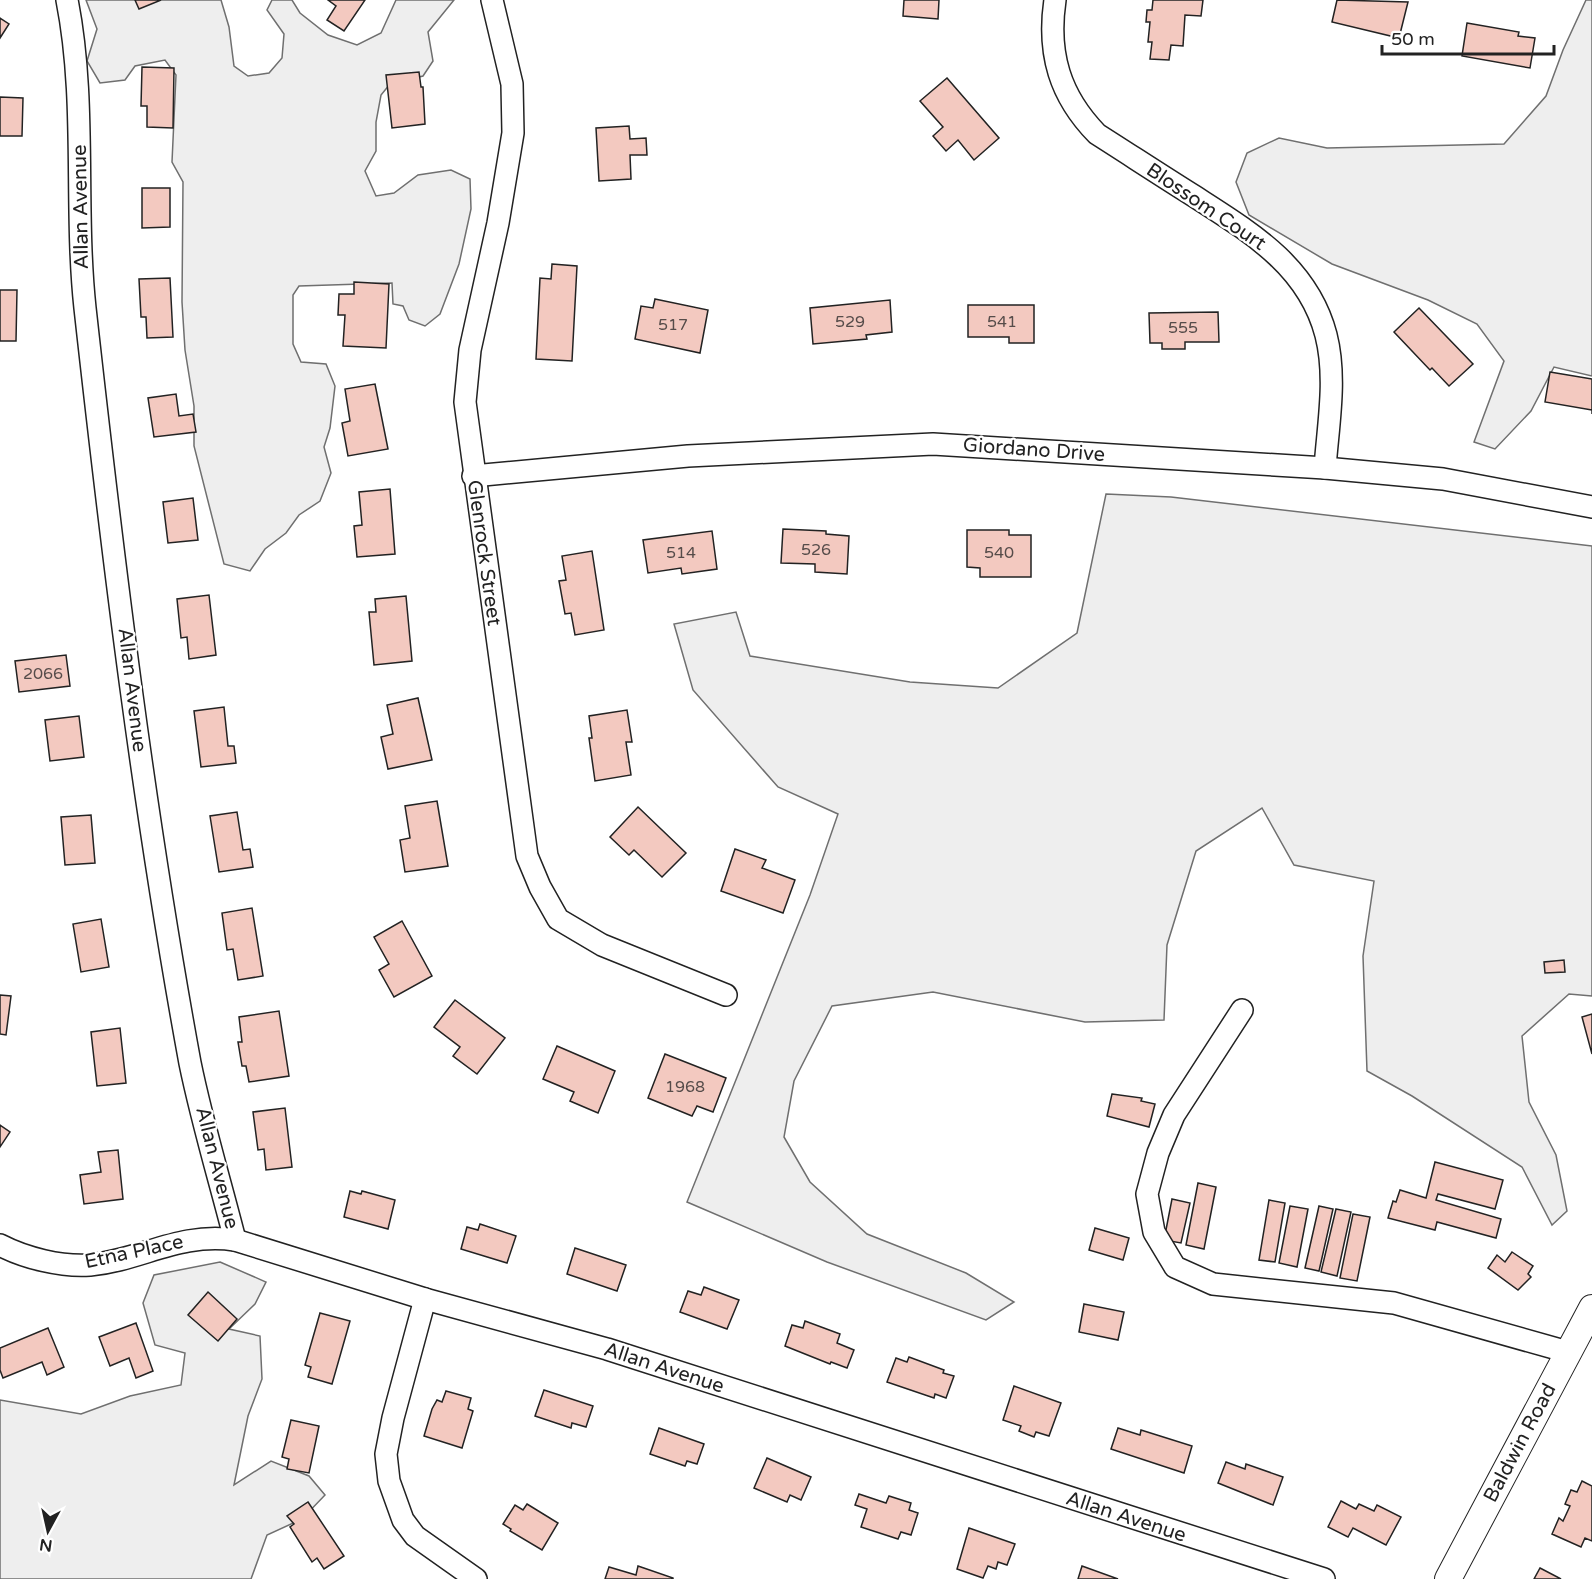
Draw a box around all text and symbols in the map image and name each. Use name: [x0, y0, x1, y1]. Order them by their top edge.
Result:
scale bar: [1382, 18, 1554, 56]
text: 50 m: [1391, 28, 1435, 50]
street label: Allan Avenue: [68, 144, 94, 270]
street label: Blossom Court: [1142, 158, 1271, 256]
house number: 529: [835, 312, 865, 332]
house number: 541: [987, 312, 1017, 332]
house number: 517: [658, 315, 688, 335]
house number: 555: [1168, 318, 1198, 338]
street label: Giordano Drive: [962, 433, 1106, 467]
street label: Glenrock Street: [462, 479, 506, 628]
house number: 526: [801, 540, 831, 560]
house number: 514: [666, 543, 696, 563]
house number: 540: [984, 543, 1014, 563]
street label: Allan Avenue: [112, 627, 152, 753]
house number: 2066: [23, 664, 63, 684]
house number: 1968: [665, 1077, 705, 1097]
street label: Allan Avenue: [190, 1104, 244, 1232]
street label: Etna Place: [83, 1230, 185, 1274]
street label: Allan Avenue: [601, 1337, 727, 1399]
street label: Baldwin Road: [1479, 1379, 1561, 1507]
street label: Allan Avenue: [1063, 1486, 1189, 1548]
north arrow: [18, 1501, 78, 1561]
text: N: [38, 1534, 54, 1556]

